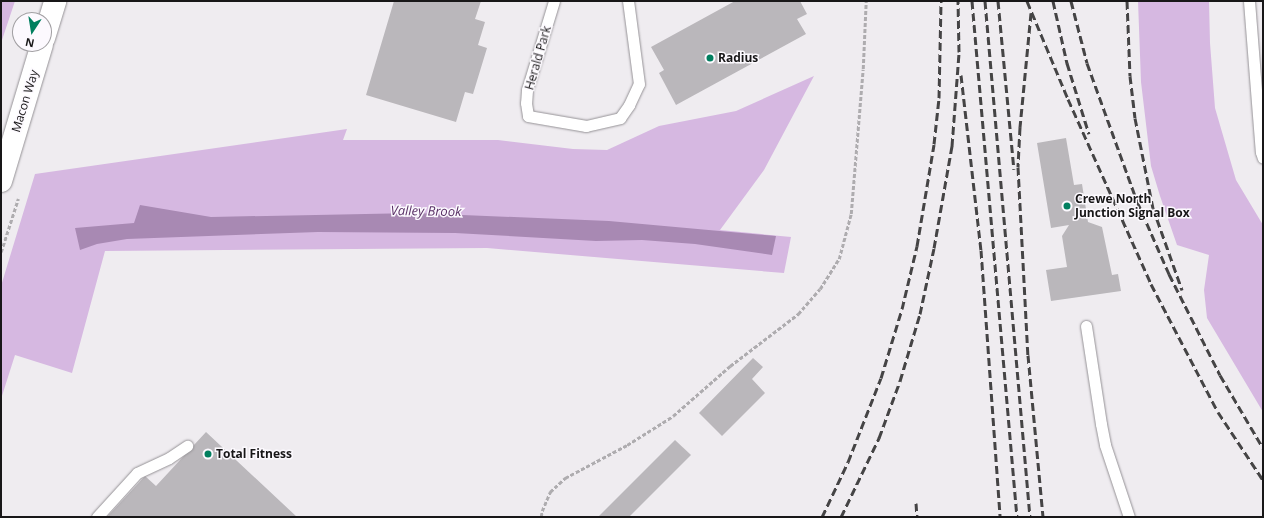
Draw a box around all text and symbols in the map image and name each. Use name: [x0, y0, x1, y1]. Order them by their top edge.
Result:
north arrow: [12, 12, 52, 52]
street label: Herald Park: [522, 24, 554, 92]
text: N: [24, 35, 36, 52]
place label: Radius: [718, 51, 758, 65]
marker: Radius: [705, 53, 715, 63]
street label: Macon Way: [9, 68, 41, 134]
place label: Crewe North Junction Signal Box: [1075, 192, 1190, 220]
marker: Crewe North Junction Signal Box: [1062, 201, 1072, 211]
water label: Valley Brook: [390, 203, 462, 219]
place label: Total Fitness: [216, 447, 292, 461]
marker: Total Fitness: [203, 449, 213, 459]

